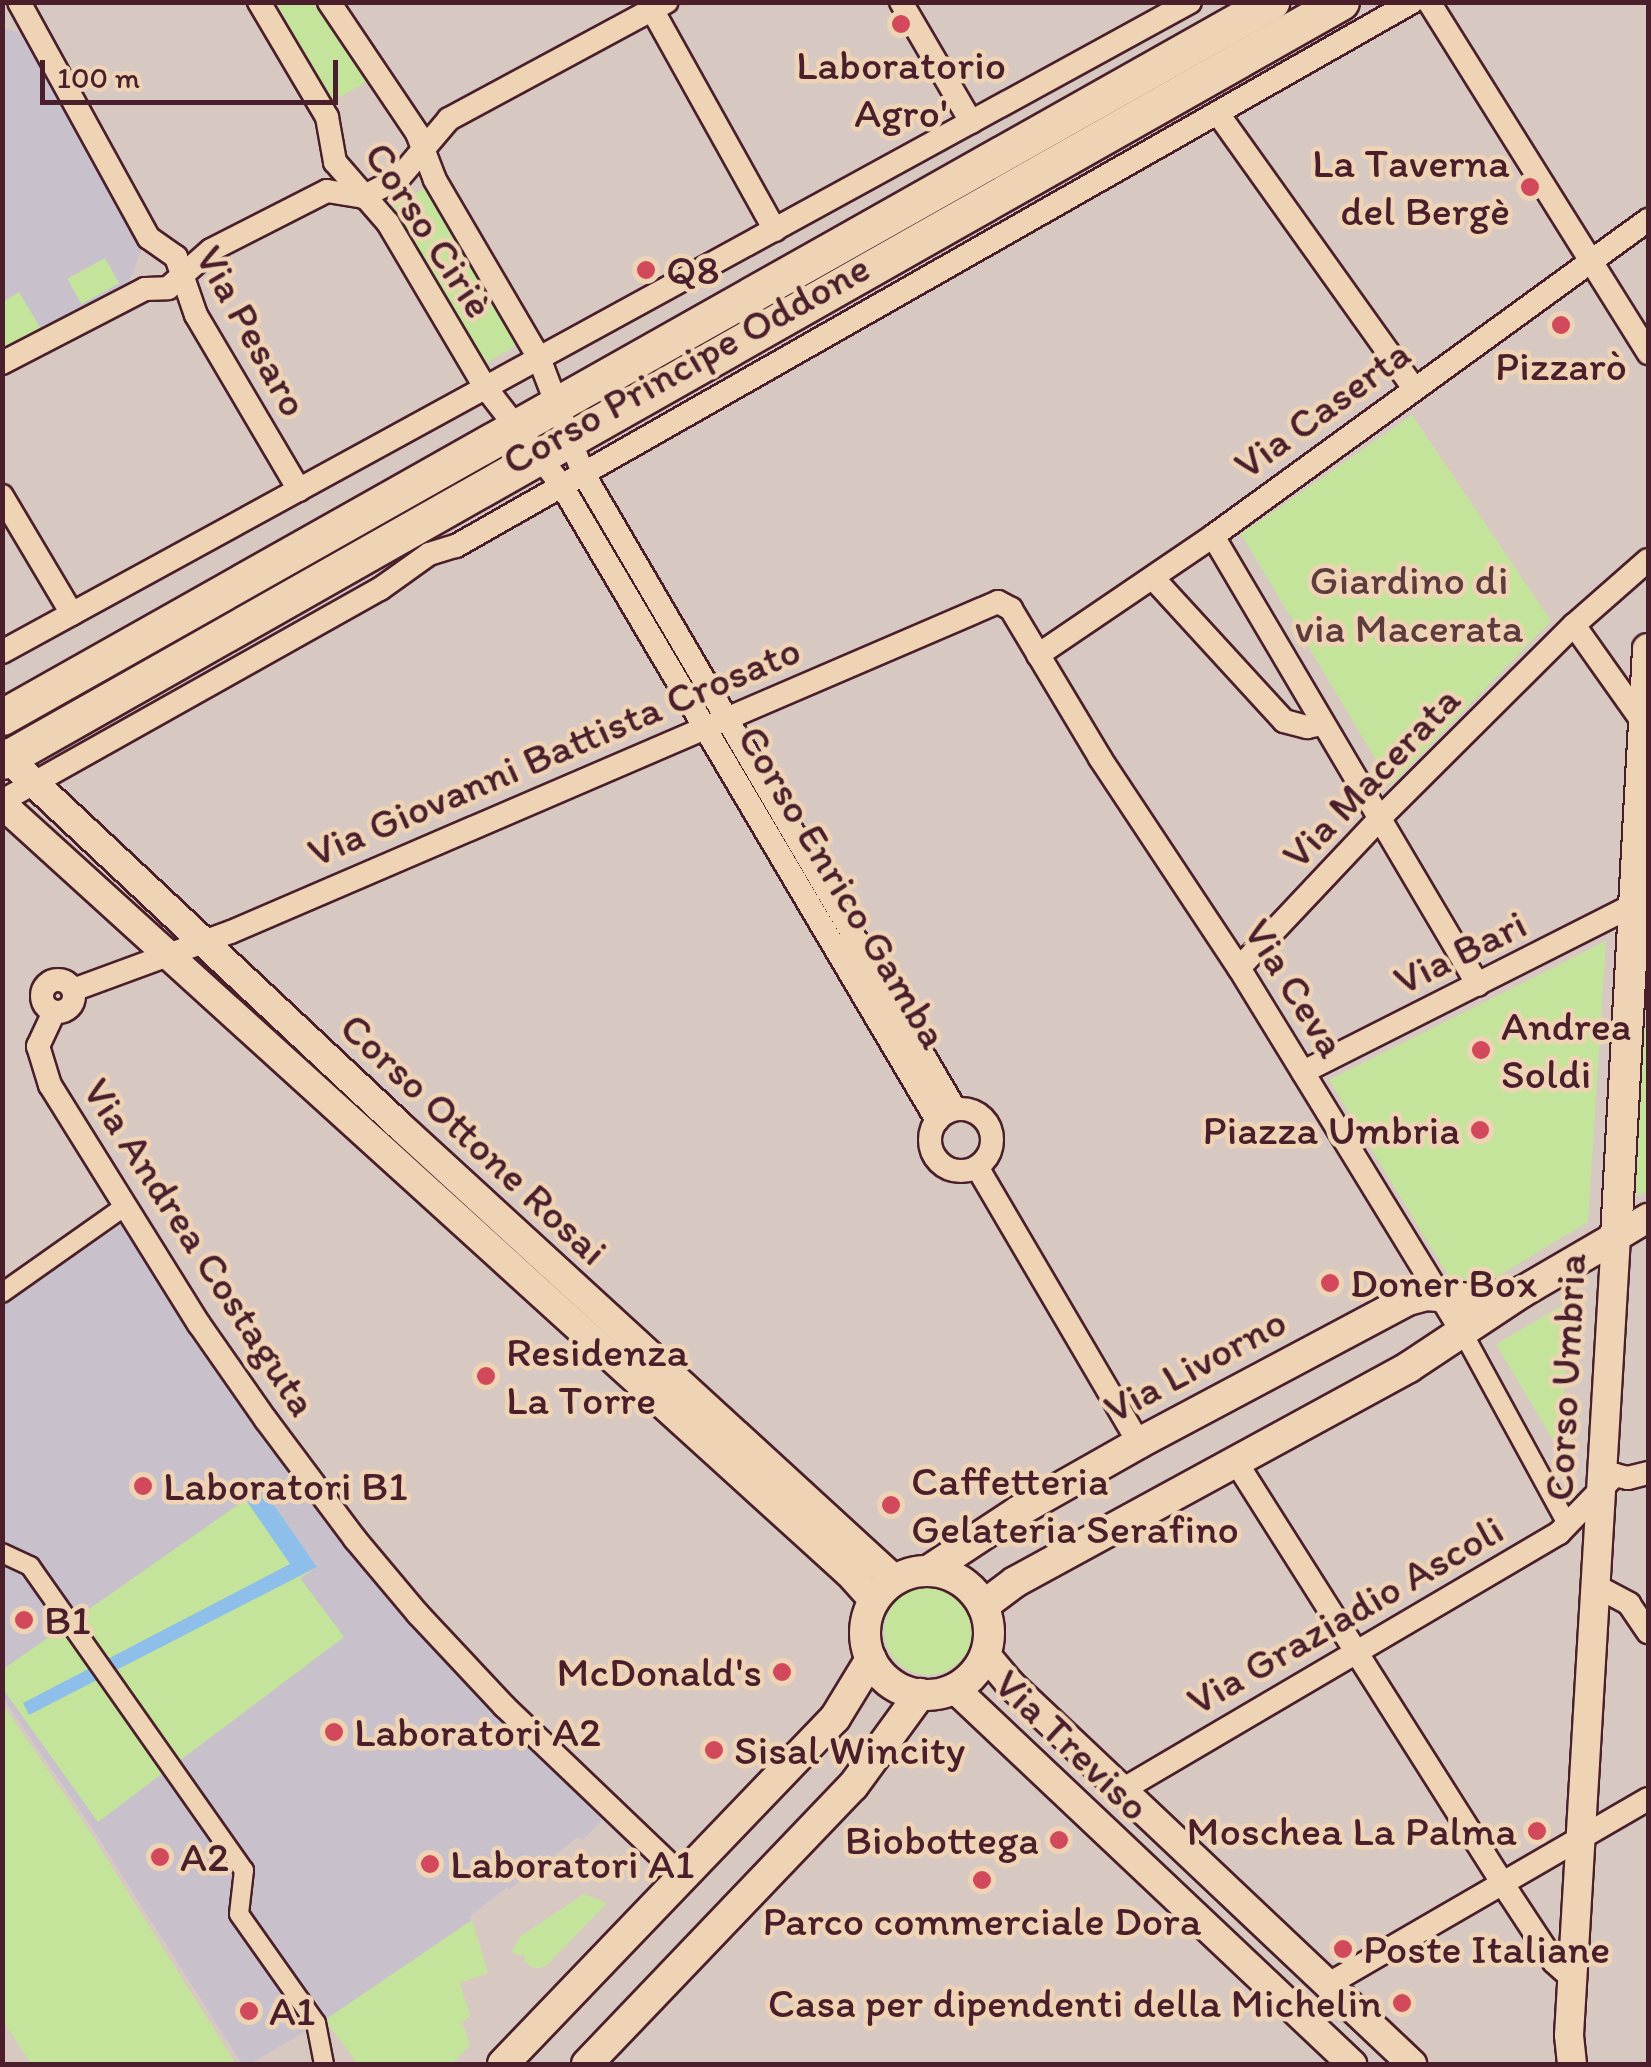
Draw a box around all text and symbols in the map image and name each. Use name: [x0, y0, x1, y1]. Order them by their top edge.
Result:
marker: Laboratorio Agro': [890, 13, 912, 35]
scale bar: [45, 40, 342, 102]
place label: Laboratorio Agro': [796, 40, 1006, 138]
text: 100 m: [57, 59, 140, 96]
street label: Corso Ciriè: [353, 132, 505, 328]
place label: La Taverna del Bergè: [1316, 138, 1510, 236]
marker: La Taverna del Bergè: [1519, 176, 1541, 198]
street label: Via Pesaro: [185, 238, 319, 424]
street label: Corso Principe Oddone: [494, 242, 878, 486]
place label: Q8: [666, 245, 719, 295]
marker: Q8: [635, 259, 657, 281]
marker: Pizzarò: [1550, 314, 1572, 336]
street label: Via Caserta: [1224, 328, 1420, 490]
place label: Pizzarò: [1495, 341, 1627, 391]
park label: Giardino di via Macerata: [1294, 555, 1524, 654]
street label: Via Giovanni Battista Crosato: [300, 624, 808, 878]
street label: Via Macerata: [1271, 675, 1471, 879]
street label: Corso Enrico Gamba: [727, 717, 959, 1057]
street label: Via Bari: [1385, 898, 1535, 1006]
street label: Via Ceva: [1233, 910, 1357, 1066]
place label: Andrea Soldi: [1501, 1001, 1631, 1100]
street label: Corso Ottone Rosai: [330, 1002, 618, 1276]
marker: Andrea Soldi: [1470, 1039, 1492, 1061]
street label: Via Andrea Costaguta: [72, 1069, 328, 1425]
place label: Piazza Umbria: [1202, 1105, 1460, 1155]
marker: Piazza Umbria: [1469, 1119, 1491, 1141]
street label: Corso Umbria: [1533, 1252, 1597, 1502]
place label: Doner Box: [1350, 1258, 1538, 1308]
marker: Doner Box: [1319, 1272, 1341, 1294]
street label: Via Livorno: [1095, 1296, 1295, 1434]
place label: Residenza La Torre: [506, 1327, 688, 1425]
marker: Residenza La Torre: [475, 1365, 497, 1387]
place label: Caffetteria Gelateria Serafino: [911, 1456, 1237, 1554]
place label: Laboratori B1: [163, 1461, 408, 1511]
marker: Laboratori B1: [132, 1475, 154, 1497]
marker: Caffetteria Gelateria Serafino: [880, 1494, 902, 1516]
street label: Via Graziadio Ascoli: [1177, 1504, 1513, 1726]
place label: B1: [44, 1595, 91, 1645]
marker: B1: [13, 1609, 35, 1631]
place label: McDonald's: [557, 1647, 762, 1697]
street label: Via Treviso: [985, 1660, 1159, 1830]
marker: McDonald's: [771, 1661, 793, 1683]
place label: Laboratori A2: [354, 1707, 601, 1757]
marker: Laboratori A2: [323, 1721, 345, 1743]
place label: Sisal Wincity: [734, 1725, 965, 1775]
marker: Sisal Wincity: [703, 1739, 725, 1761]
place label: Moschea La Palma: [1188, 1806, 1517, 1856]
place label: Biobottega: [845, 1815, 1039, 1865]
marker: Moschea La Palma: [1526, 1820, 1548, 1842]
marker: Biobottega: [1048, 1829, 1070, 1851]
place label: A2: [180, 1832, 229, 1882]
place label: Laboratori A1: [450, 1839, 694, 1889]
marker: A2: [149, 1846, 171, 1868]
marker: Laboratori A1: [419, 1853, 441, 1875]
marker: Parco commerciale Dora: [971, 1869, 993, 1891]
place label: Parco commerciale Dora: [763, 1896, 1201, 1946]
place label: Poste Italiane: [1363, 1924, 1613, 1974]
marker: Poste Italiane: [1332, 1938, 1354, 1960]
place label: Casa per dipendenti della Michelin: [769, 1978, 1382, 2028]
place label: A1: [269, 1986, 315, 2036]
marker: Casa per dipendenti della Michelin: [1391, 1992, 1413, 2014]
marker: A1: [238, 2000, 260, 2022]

